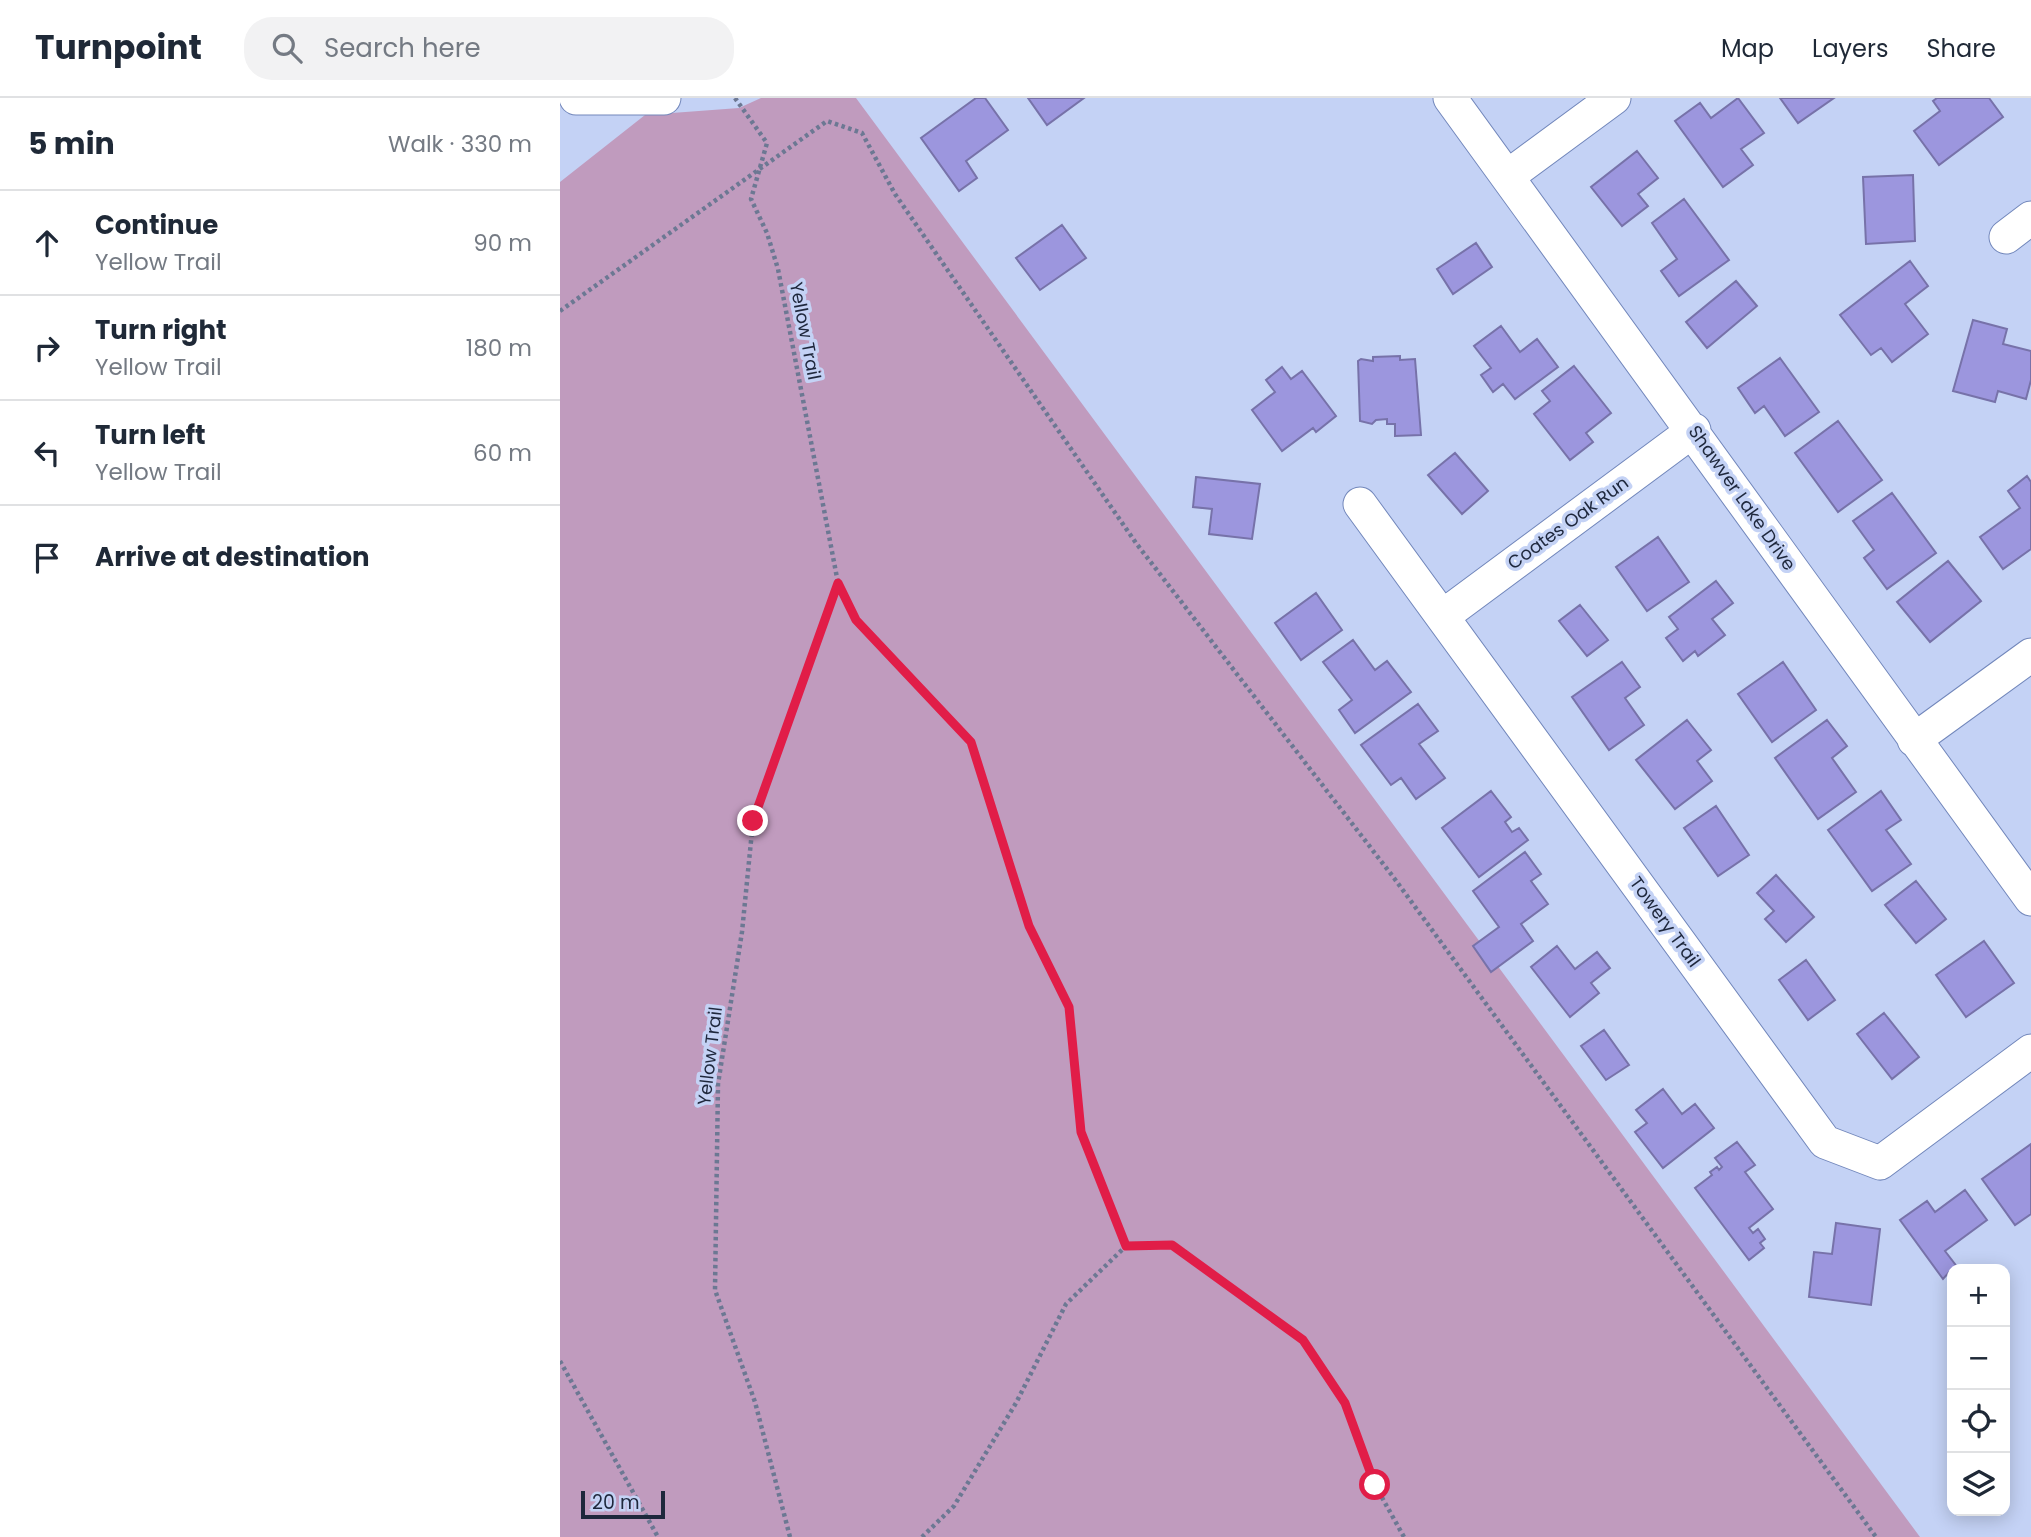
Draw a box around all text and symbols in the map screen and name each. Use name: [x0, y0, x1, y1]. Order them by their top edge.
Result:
search box: [244, 17, 734, 80]
text: Turnpoint: [35, 24, 202, 71]
icon: search: [268, 29, 306, 67]
text: Search here: [324, 30, 481, 66]
text: Map: [1721, 32, 1774, 65]
text: Layers: [1812, 32, 1888, 65]
text: Share: [1926, 32, 1996, 65]
text: 5 min: [28, 122, 115, 165]
text: Walk · 330 m: [388, 128, 532, 160]
text: Continue: [95, 207, 218, 243]
icon: ahead: [28, 224, 66, 262]
text: 90 m: [473, 227, 532, 259]
text: Yellow Trail: [95, 246, 222, 278]
street label: Yellow Trail: [784, 280, 827, 382]
text: Turn right: [95, 312, 227, 348]
icon: right: [28, 329, 66, 367]
text: 180 m: [466, 332, 532, 364]
text: Yellow Trail: [95, 351, 222, 383]
text: Turn left: [95, 417, 206, 453]
street label: Shawver Lake Drive: [1683, 420, 1802, 575]
icon: left: [28, 434, 66, 472]
text: 60 m: [473, 437, 532, 469]
text: Yellow Trail: [95, 456, 222, 488]
street label: Coates Oak Run: [1502, 470, 1633, 575]
icon: arrive: [28, 539, 66, 577]
text: Arrive at destination: [95, 539, 370, 575]
route end: [737, 805, 768, 836]
street label: Towery Trail: [1624, 871, 1707, 972]
street label: Yellow Trail: [691, 1005, 728, 1107]
map controls: [1947, 1264, 2010, 1516]
button: +: [1947, 1264, 2010, 1327]
button: −: [1947, 1327, 2010, 1390]
button: locate: [1947, 1390, 2010, 1453]
button: layers: [1947, 1453, 2010, 1516]
route start: [1359, 1469, 1390, 1500]
scale bar: [581, 1488, 665, 1520]
text: 20 m: [592, 1489, 640, 1516]

